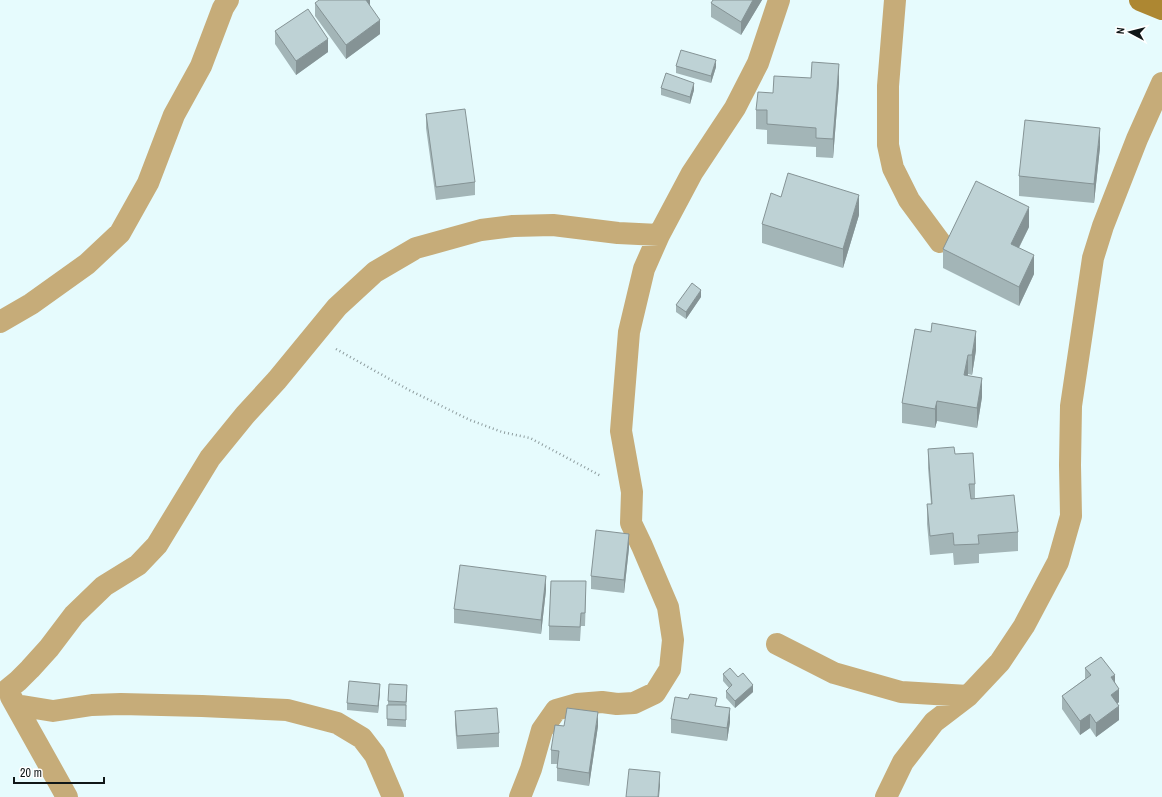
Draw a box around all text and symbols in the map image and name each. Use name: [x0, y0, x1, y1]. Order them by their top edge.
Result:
north arrow: [1110, 12, 1150, 52]
text: N: [1113, 27, 1127, 35]
scale bar: [14, 759, 104, 785]
text: 20 m: [20, 765, 42, 781]

